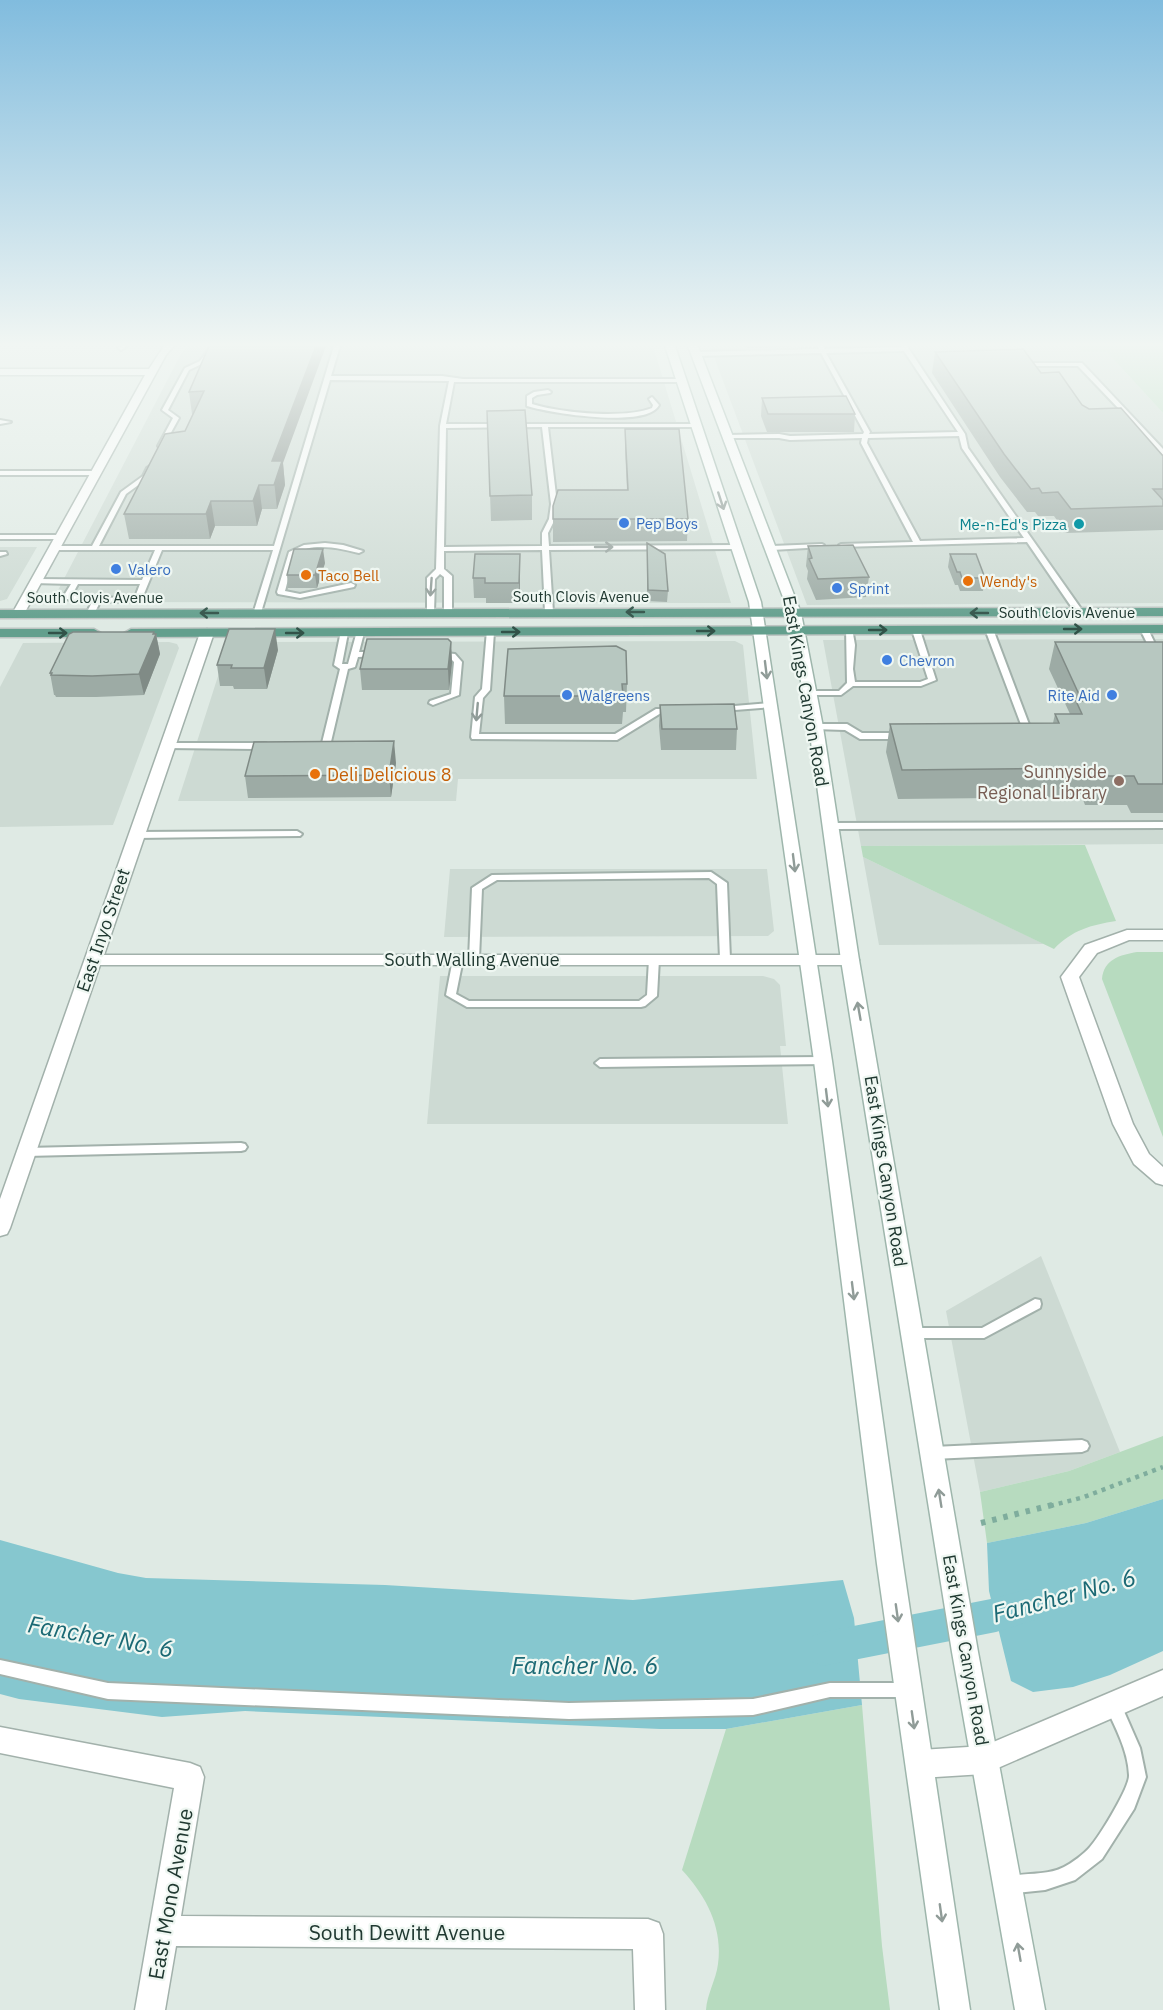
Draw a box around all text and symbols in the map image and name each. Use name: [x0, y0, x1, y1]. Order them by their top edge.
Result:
one-way arrow: [717, 491, 728, 510]
place label: Pep Boys: [636, 514, 698, 533]
place label: Me-n-Ed's Pizza: [959, 515, 1067, 534]
marker: Pep Boys: [617, 516, 631, 530]
marker: Me-n-Ed's Pizza: [1072, 517, 1086, 531]
one-way arrow: [593, 541, 613, 553]
place label: Valero: [128, 560, 171, 579]
marker: Valero: [109, 562, 123, 576]
place label: Taco Bell: [318, 566, 379, 585]
marker: Taco Bell: [299, 568, 313, 582]
place label: Wendy's: [980, 572, 1037, 591]
marker: Wendy's: [961, 574, 975, 588]
one-way arrow: [426, 577, 437, 597]
place label: Sprint: [849, 579, 889, 598]
marker: Sprint: [830, 581, 844, 595]
street label: South Clovis Avenue: [513, 587, 649, 606]
street label: South Clovis Avenue: [27, 588, 163, 607]
street label: East Kings Canyon Road: [778, 594, 834, 788]
street label: South Clovis Avenue: [999, 603, 1135, 622]
one-way arrow: [626, 606, 646, 618]
one-way arrow: [200, 607, 220, 619]
one-way arrow: [969, 607, 989, 619]
one-way arrow: [1063, 623, 1083, 635]
one-way arrow: [868, 624, 888, 636]
one-way arrow: [501, 626, 521, 638]
one-way arrow: [696, 626, 716, 637]
one-way arrow: [48, 627, 68, 639]
one-way arrow: [285, 627, 305, 639]
place label: Chevron: [899, 651, 955, 670]
marker: Chevron: [880, 653, 894, 667]
one-way arrow: [760, 660, 771, 680]
place label: Walgreens: [579, 686, 650, 705]
place label: Rite Aid: [1048, 686, 1100, 705]
marker: Walgreens: [560, 688, 574, 702]
marker: Rite Aid: [1105, 688, 1119, 702]
one-way arrow: [471, 702, 482, 722]
place label: Sunnyside Regional Library: [977, 760, 1107, 804]
place label: Deli Delicious 8: [327, 763, 452, 786]
marker: Deli Delicious 8: [308, 767, 322, 781]
marker: Sunnyside Regional Library: [1112, 774, 1126, 788]
one-way arrow: [788, 853, 799, 873]
street label: East Inyo Street: [71, 865, 135, 995]
street label: South Walling Avenue: [384, 948, 560, 971]
one-way arrow: [853, 1001, 864, 1021]
street label: East Kings Canyon Road: [859, 1074, 913, 1268]
one-way arrow: [822, 1087, 833, 1107]
one-way arrow: [847, 1281, 858, 1300]
one-way arrow: [935, 1489, 946, 1509]
street label: East Kings Canyon Road: [938, 1553, 994, 1747]
water label: Fancher No. 6: [989, 1560, 1139, 1630]
one-way arrow: [892, 1603, 903, 1623]
water label: Fancher No. 6: [26, 1607, 176, 1665]
water label: Fancher No. 6: [511, 1649, 659, 1681]
one-way arrow: [908, 1710, 919, 1730]
street label: East Mono Avenue: [141, 1806, 199, 1982]
one-way arrow: [936, 1903, 947, 1923]
street label: South Dewitt Avenue: [309, 1918, 505, 1946]
one-way arrow: [1013, 1943, 1024, 1963]

